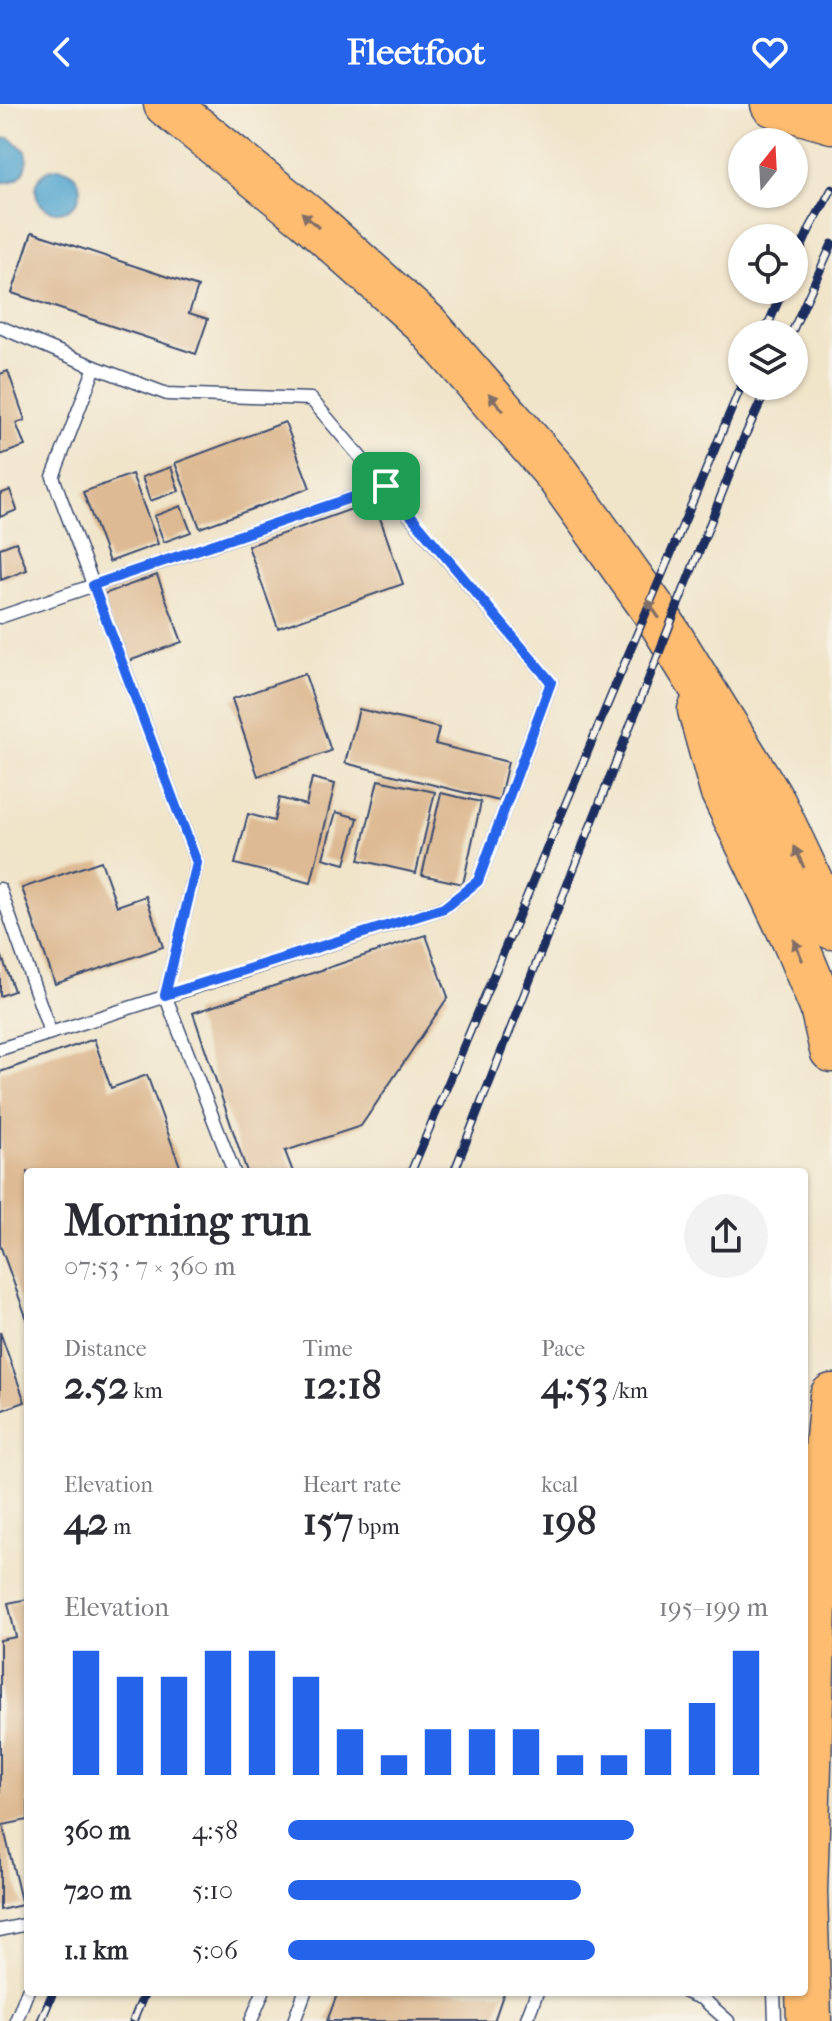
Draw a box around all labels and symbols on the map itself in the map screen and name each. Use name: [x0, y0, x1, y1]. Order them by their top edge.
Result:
north arrow: [728, 128, 808, 208]
one-way arrow: [301, 212, 320, 230]
one-way arrow: [488, 392, 505, 412]
pin: [352, 452, 420, 520]
one-way arrow: [646, 598, 661, 619]
one-way arrow: [792, 845, 806, 868]
one-way arrow: [791, 938, 804, 962]

